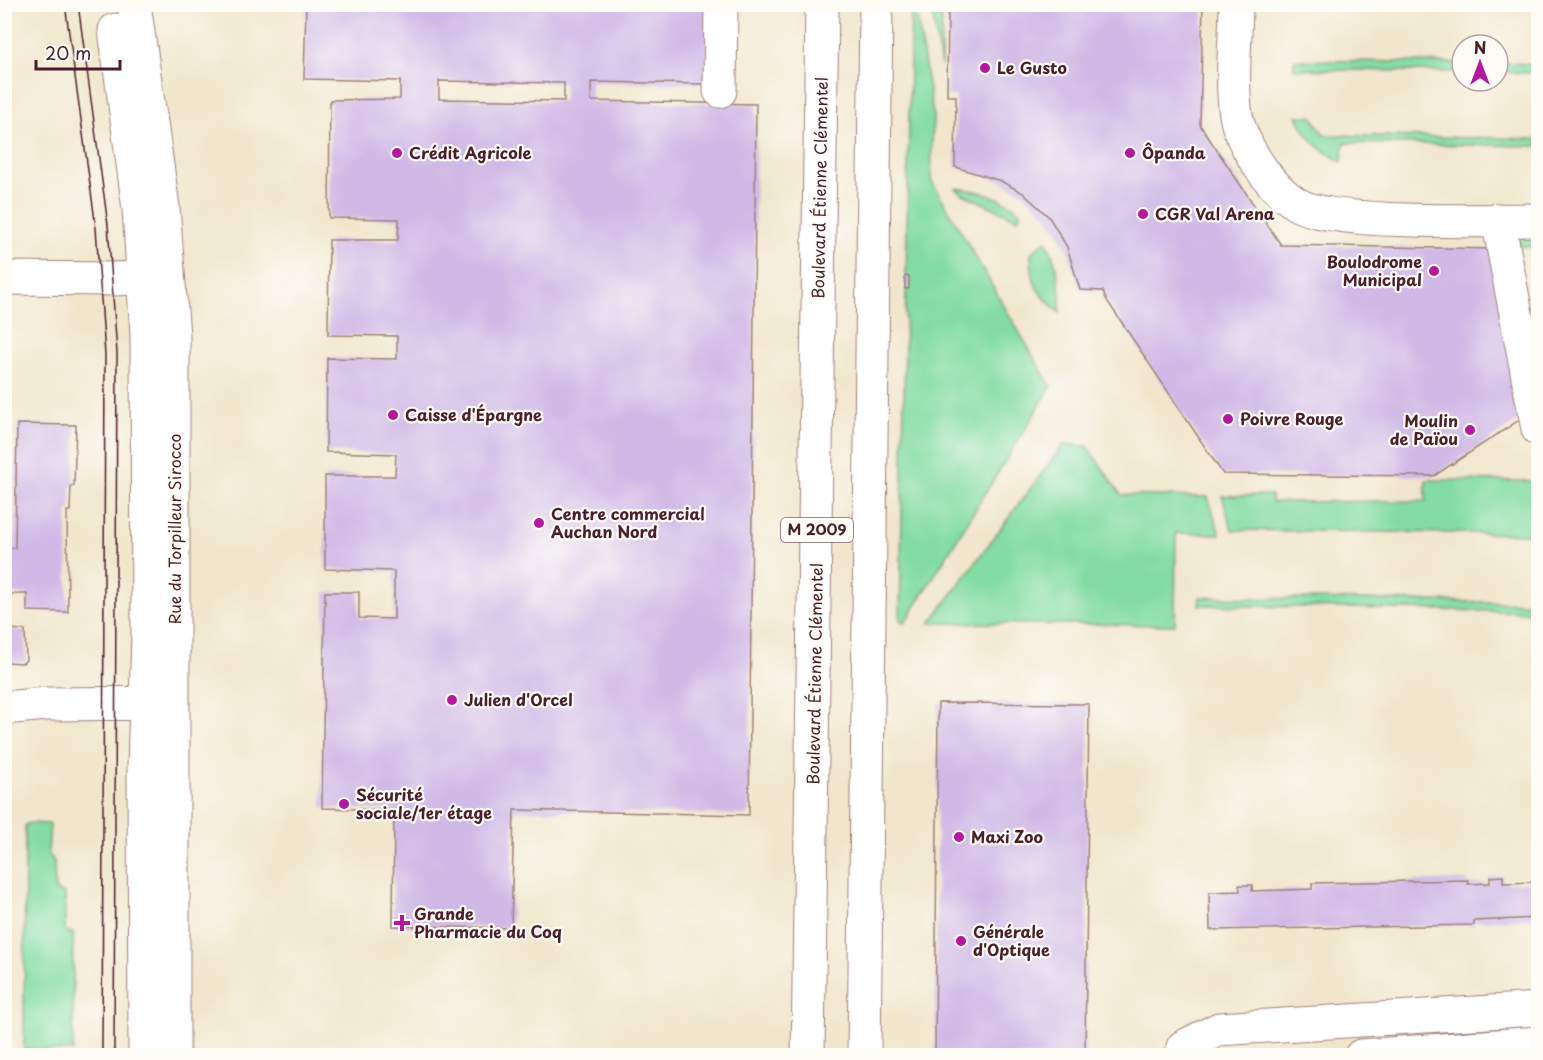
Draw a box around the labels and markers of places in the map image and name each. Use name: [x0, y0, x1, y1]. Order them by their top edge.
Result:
place label: Le Gusto: [997, 55, 1067, 79]
marker: Le Gusto: [978, 61, 992, 75]
place label: Crédit Agricole: [409, 140, 532, 164]
place label: Ôpanda: [1142, 140, 1206, 164]
marker: Crédit Agricole: [390, 146, 404, 160]
marker: Ôpanda: [1123, 146, 1137, 160]
place label: CGR Val Arena: [1155, 201, 1275, 225]
marker: CGR Val Arena: [1136, 207, 1150, 221]
place label: Boulodrome Municipal: [1326, 249, 1422, 291]
marker: Boulodrome Municipal: [1427, 264, 1441, 278]
place label: Caisse d'Épargne: [405, 402, 542, 426]
place label: Poivre Rouge: [1240, 406, 1344, 430]
marker: Caisse d'Épargne: [386, 408, 400, 422]
place label: Moulin de Païou: [1390, 408, 1458, 450]
marker: Poivre Rouge: [1221, 412, 1235, 426]
marker: Moulin de Païou: [1463, 423, 1477, 437]
place label: Centre commercial Auchan Nord: [551, 501, 705, 543]
marker: Centre commercial Auchan Nord: [532, 516, 546, 530]
place label: Julien d'Orcel: [464, 687, 572, 711]
marker: Julien d'Orcel: [445, 693, 459, 707]
place label: Sécurité sociale/1er étage: [356, 782, 492, 824]
marker: Sécurité sociale/1er étage: [337, 797, 351, 811]
place label: Maxi Zoo: [971, 824, 1043, 848]
marker: Maxi Zoo: [952, 830, 966, 844]
place label: Grande Pharmacie du Coq: [414, 901, 562, 943]
marker: Grande Pharmacie du Coq: [395, 916, 409, 930]
place label: Générale d'Optique: [973, 919, 1050, 961]
marker: Générale d'Optique: [954, 934, 968, 948]

